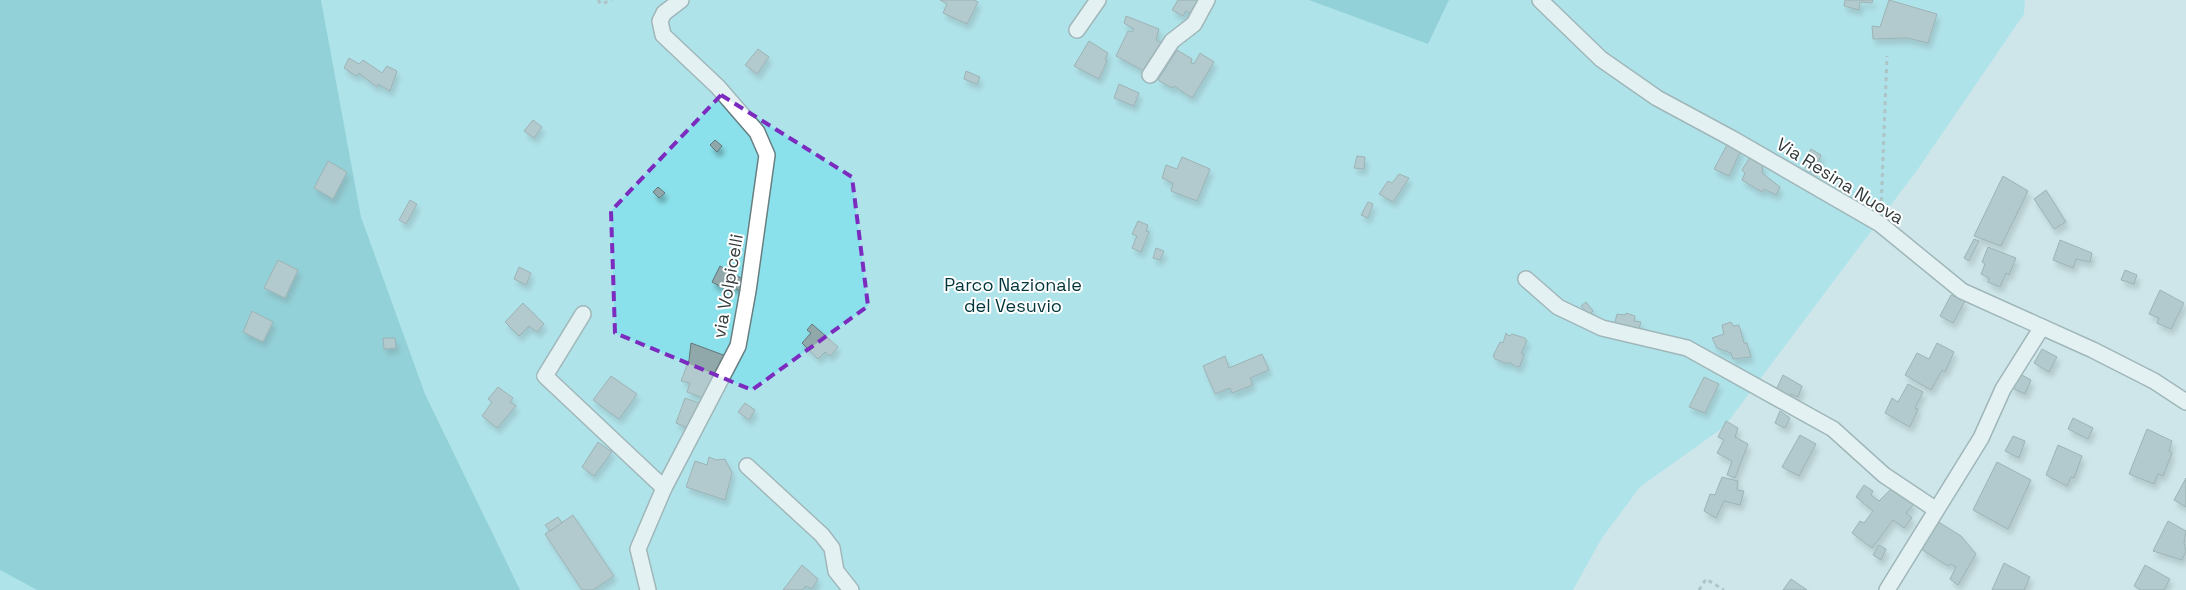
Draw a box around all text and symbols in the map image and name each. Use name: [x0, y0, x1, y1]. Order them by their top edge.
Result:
street label: Via Resina Nuova: [1772, 132, 1908, 229]
street label: via Volpicelli: [707, 232, 748, 340]
park label: Parco Nazionale del Vesuvio: [944, 273, 1082, 317]

